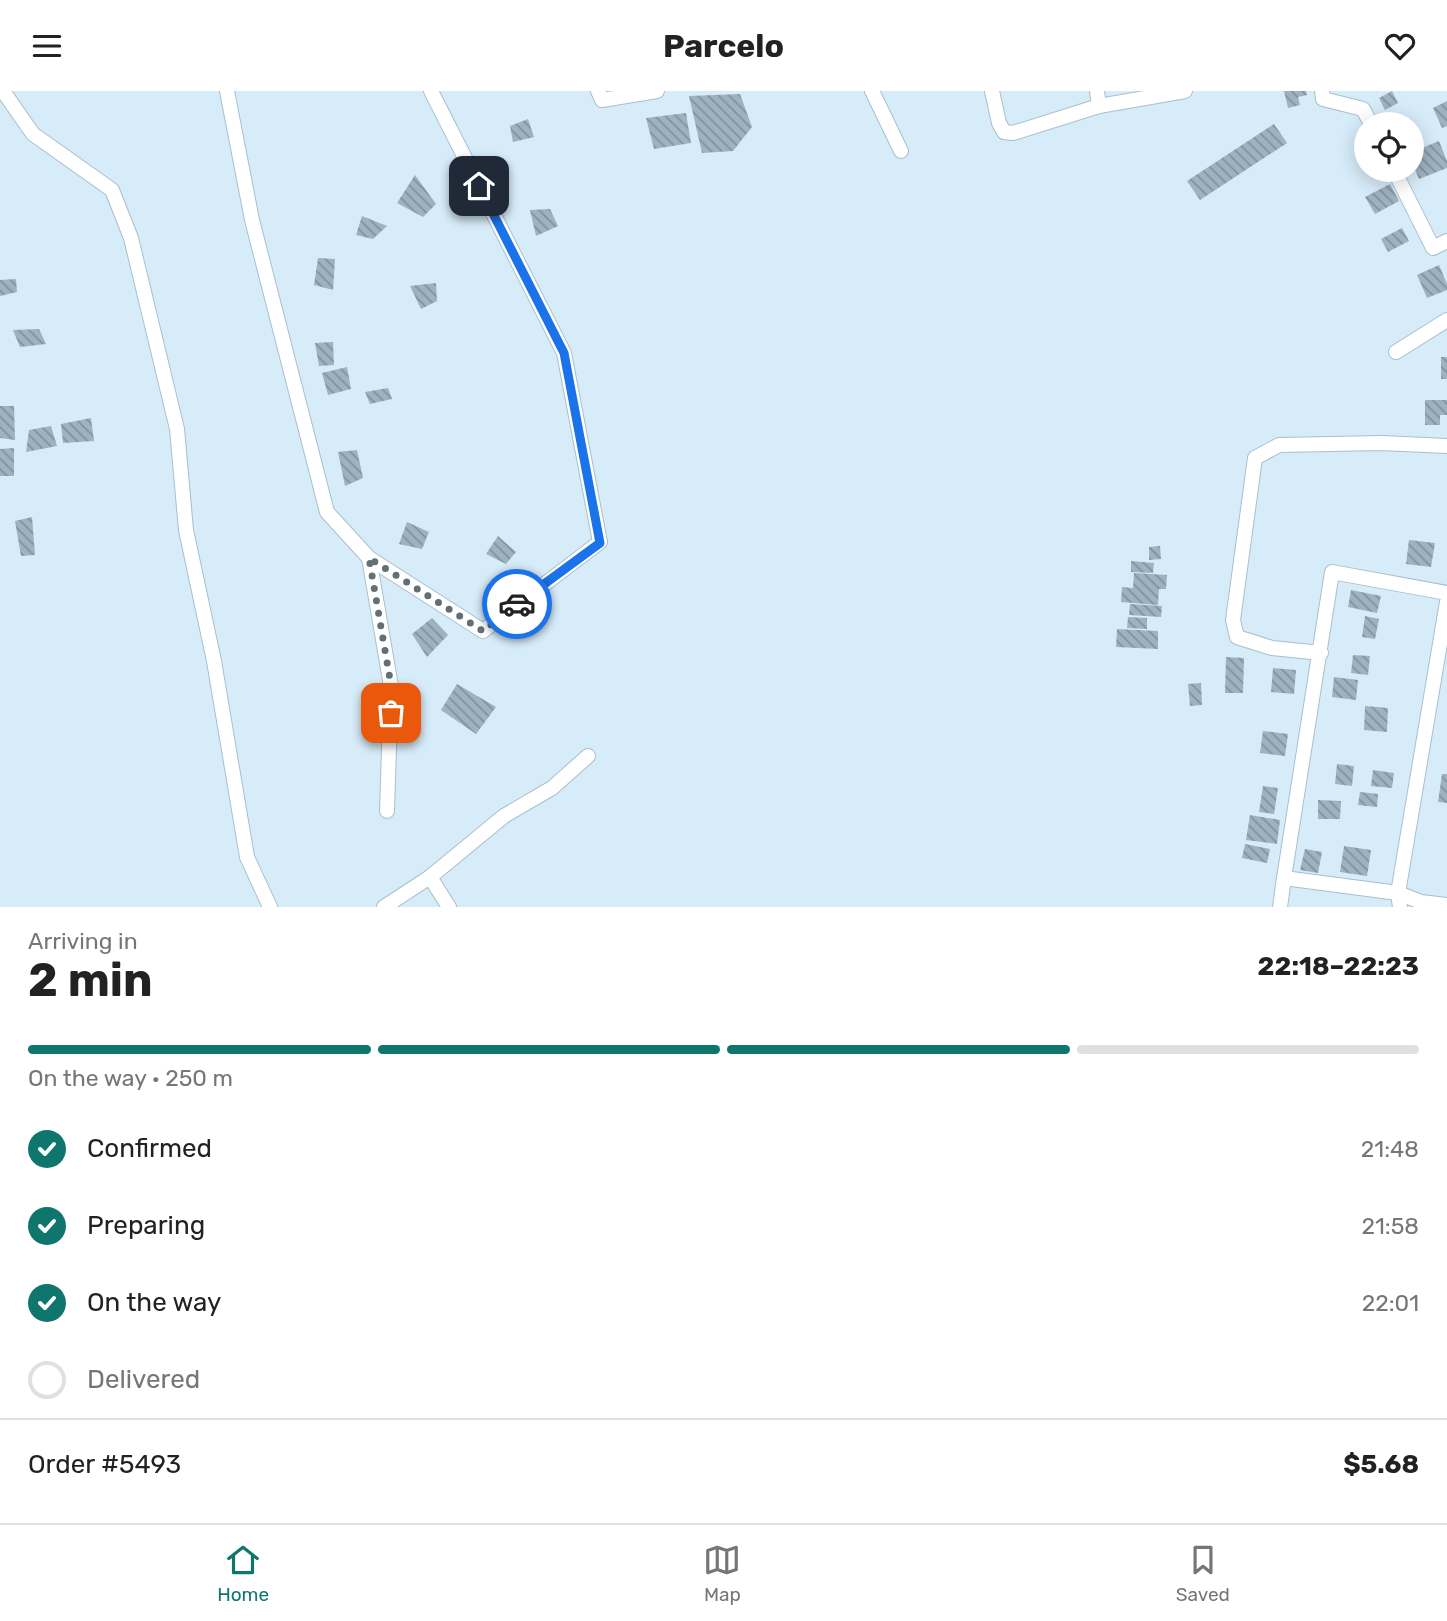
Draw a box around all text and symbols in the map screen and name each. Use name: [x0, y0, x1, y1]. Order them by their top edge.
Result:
icon: menu: [28, 27, 66, 65]
text: Parcelo: [663, 27, 784, 65]
icon: heart: [1381, 27, 1419, 65]
map controls: [1354, 112, 1424, 182]
button: locate: [1354, 112, 1424, 182]
pin: [449, 156, 509, 216]
icon: home: [460, 167, 498, 205]
courier: [482, 569, 552, 639]
icon: car: [498, 585, 536, 623]
pin: [361, 683, 421, 743]
icon: bag: [372, 694, 410, 732]
text: Arriving in: [28, 927, 138, 955]
text: 22:18–22:23: [1258, 951, 1419, 982]
text: 2 min: [28, 953, 153, 1008]
text: On the way · 250 m: [28, 1064, 233, 1092]
icon: check: [28, 1130, 66, 1168]
text: Confirmed: [87, 1133, 212, 1164]
text: 21:48: [1361, 1135, 1419, 1163]
icon: check: [28, 1207, 66, 1245]
text: Preparing: [87, 1210, 205, 1241]
text: 21:58: [1361, 1212, 1419, 1240]
icon: check: [28, 1284, 66, 1322]
text: On the way: [87, 1287, 221, 1318]
text: 22:01: [1362, 1289, 1419, 1317]
text: Delivered: [87, 1364, 200, 1395]
text: Order #5493: [28, 1449, 181, 1480]
text: $5.68: [1343, 1449, 1419, 1480]
tab: Home: [217, 1541, 269, 1606]
tab: Map: [703, 1541, 741, 1606]
tab: Saved: [1176, 1541, 1230, 1606]

